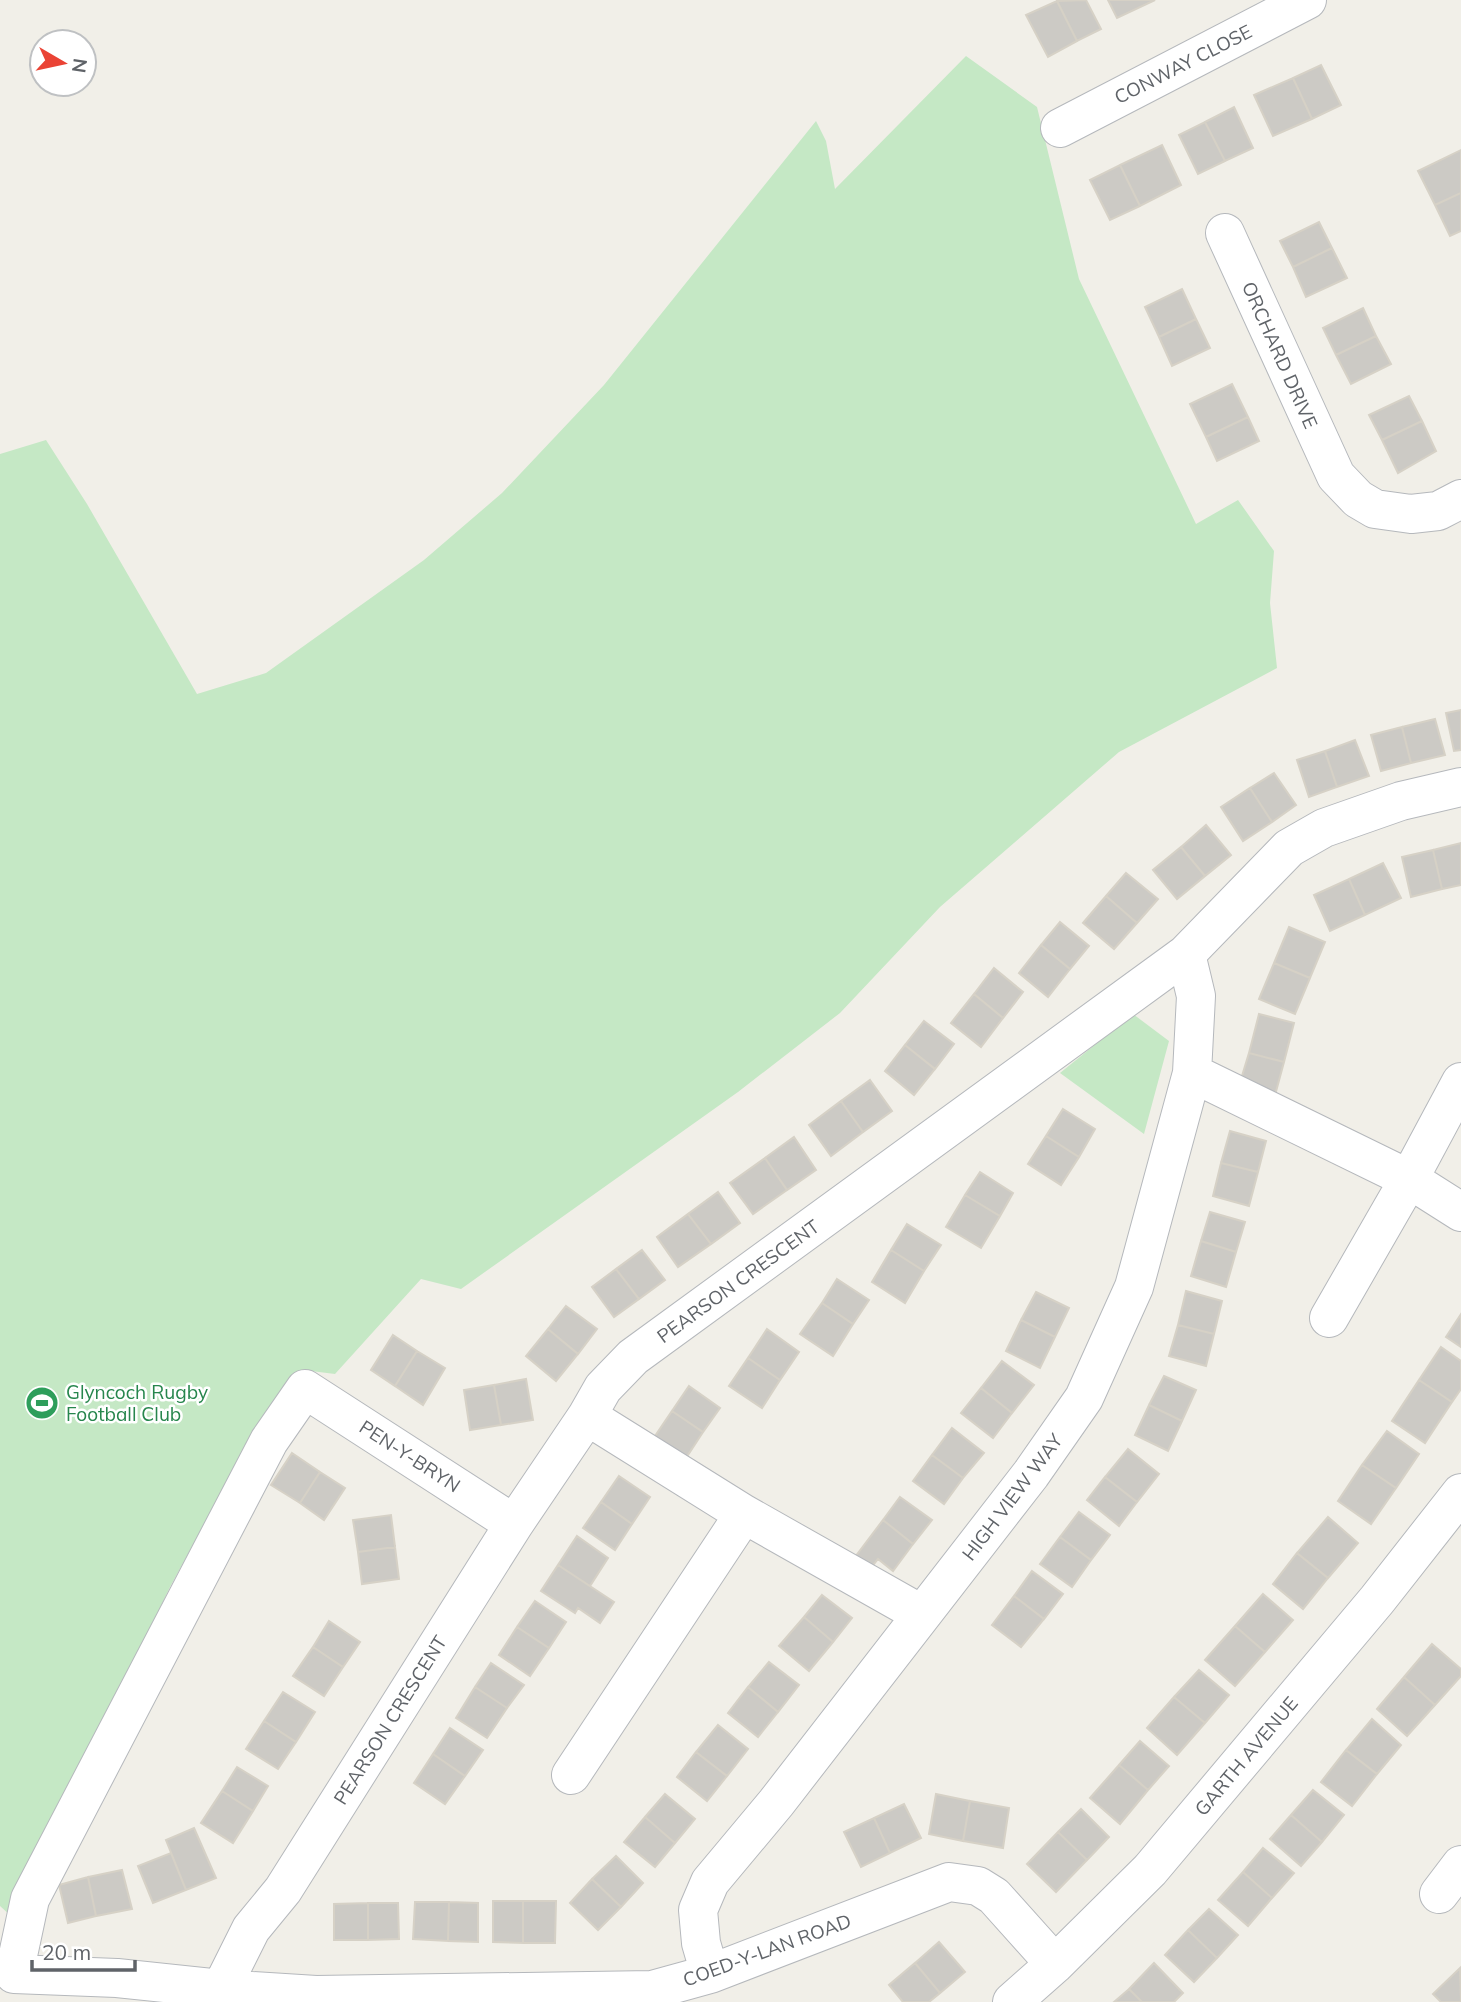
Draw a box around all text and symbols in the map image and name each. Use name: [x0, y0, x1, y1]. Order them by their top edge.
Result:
street label: CONWAY CLOSE: [1110, 19, 1256, 109]
north arrow: [28, 28, 98, 98]
text: N: [67, 57, 93, 75]
street label: ORCHARD DRIVE: [1237, 278, 1323, 432]
street label: PEARSON CRESCENT: [652, 1214, 824, 1348]
place label: Glyncoch Rugby Football Club: [66, 1380, 208, 1426]
sports icon: Glyncoch Rugby Football Club: [23, 1384, 61, 1422]
street label: PEN-Y-BRYN: [355, 1414, 465, 1498]
street label: HIGH VIEW WAY: [957, 1428, 1068, 1565]
street label: PEARSON CRESCENT: [328, 1631, 452, 1809]
street label: GARTH AVENUE: [1189, 1692, 1303, 1820]
street label: COED-Y-LAN ROAD: [680, 1908, 854, 1992]
scale bar: [32, 1928, 135, 1972]
text: 20 m: [42, 1939, 91, 1965]

